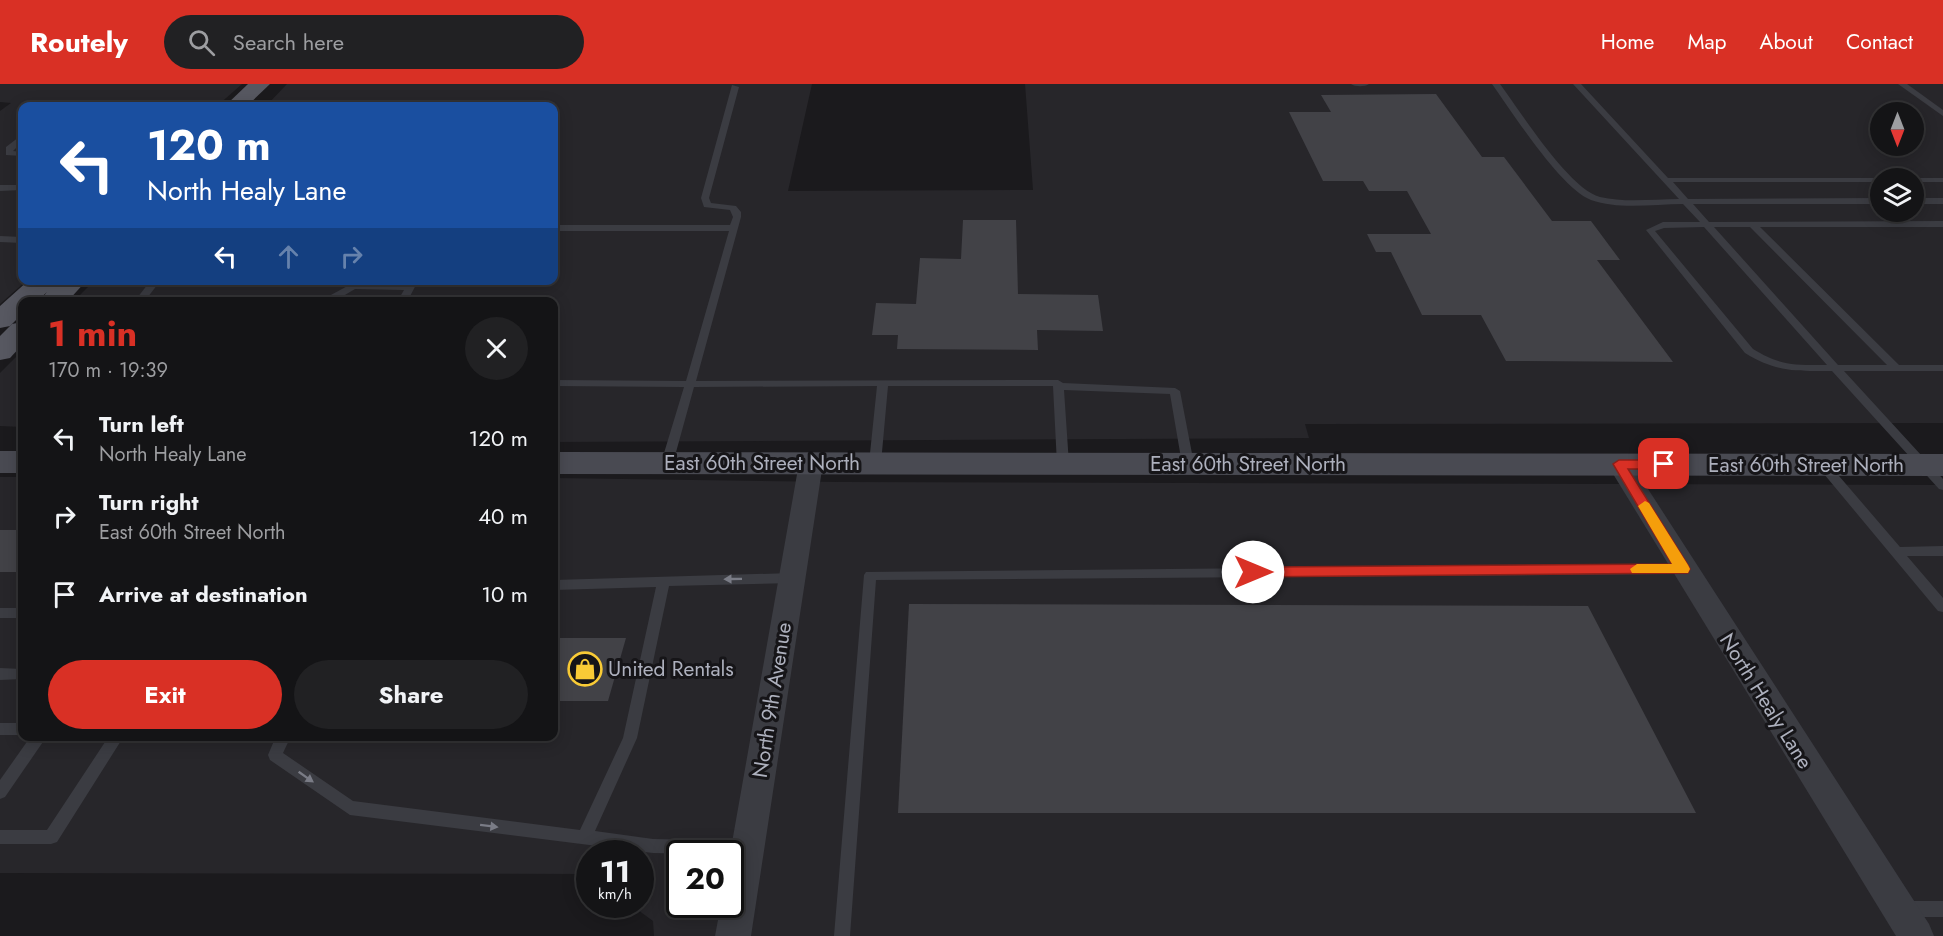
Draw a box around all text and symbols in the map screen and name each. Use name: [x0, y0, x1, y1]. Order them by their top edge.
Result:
search box: [164, 15, 584, 69]
text: Routely: [30, 22, 128, 63]
icon: search: [185, 26, 218, 59]
text: Search here: [233, 26, 344, 58]
text: Home: [1601, 27, 1654, 57]
text: Map: [1687, 27, 1727, 57]
text: About: [1760, 27, 1813, 57]
text: Contact: [1846, 27, 1913, 57]
north arrow: [1870, 102, 1924, 156]
map controls: [1870, 102, 1924, 222]
text: 120 m: [147, 115, 271, 176]
icon: left: [48, 126, 126, 204]
button: layers: [1870, 168, 1924, 222]
text: North Healy Lane: [147, 171, 346, 210]
icon: left: [209, 240, 242, 273]
icon: ahead: [272, 240, 305, 273]
icon: right: [335, 240, 368, 273]
text: 1 min: [48, 307, 137, 359]
button: close: [465, 317, 528, 380]
text: 170 m · 19:39: [48, 356, 168, 385]
text: Turn left: [99, 408, 184, 440]
icon: left: [48, 422, 81, 455]
text: 120 m: [469, 422, 528, 454]
pin: [1638, 438, 1689, 489]
text: North Healy Lane: [99, 440, 247, 469]
icon: arrive: [1647, 447, 1680, 480]
street label: East 60th Street North: [664, 448, 860, 478]
street label: East 60th Street North: [1150, 449, 1346, 479]
street label: East 60th Street North: [1708, 450, 1904, 480]
text: Turn right: [99, 486, 199, 518]
icon: right: [48, 500, 81, 533]
text: 40 m: [478, 500, 528, 532]
text: East 60th Street North: [99, 518, 286, 547]
position arrow: [1221, 540, 1285, 604]
one-way arrow: [724, 574, 743, 584]
icon: arrive: [48, 578, 81, 611]
text: Arrive at destination: [99, 578, 308, 610]
text: 10 m: [481, 578, 528, 610]
street label: North 9th Avenue: [745, 620, 799, 780]
street label: North Healy Lane: [1712, 627, 1820, 775]
shop icon: United Rentals: [567, 651, 603, 687]
place label: United Rentals: [608, 654, 734, 684]
button: Exit: [48, 660, 282, 729]
button: Share: [294, 660, 528, 729]
one-way arrow: [297, 771, 313, 783]
one-way arrow: [480, 822, 499, 831]
speed limit sign: 20: [666, 840, 744, 918]
text: 11: [600, 850, 630, 893]
text: km/h: [598, 883, 632, 905]

